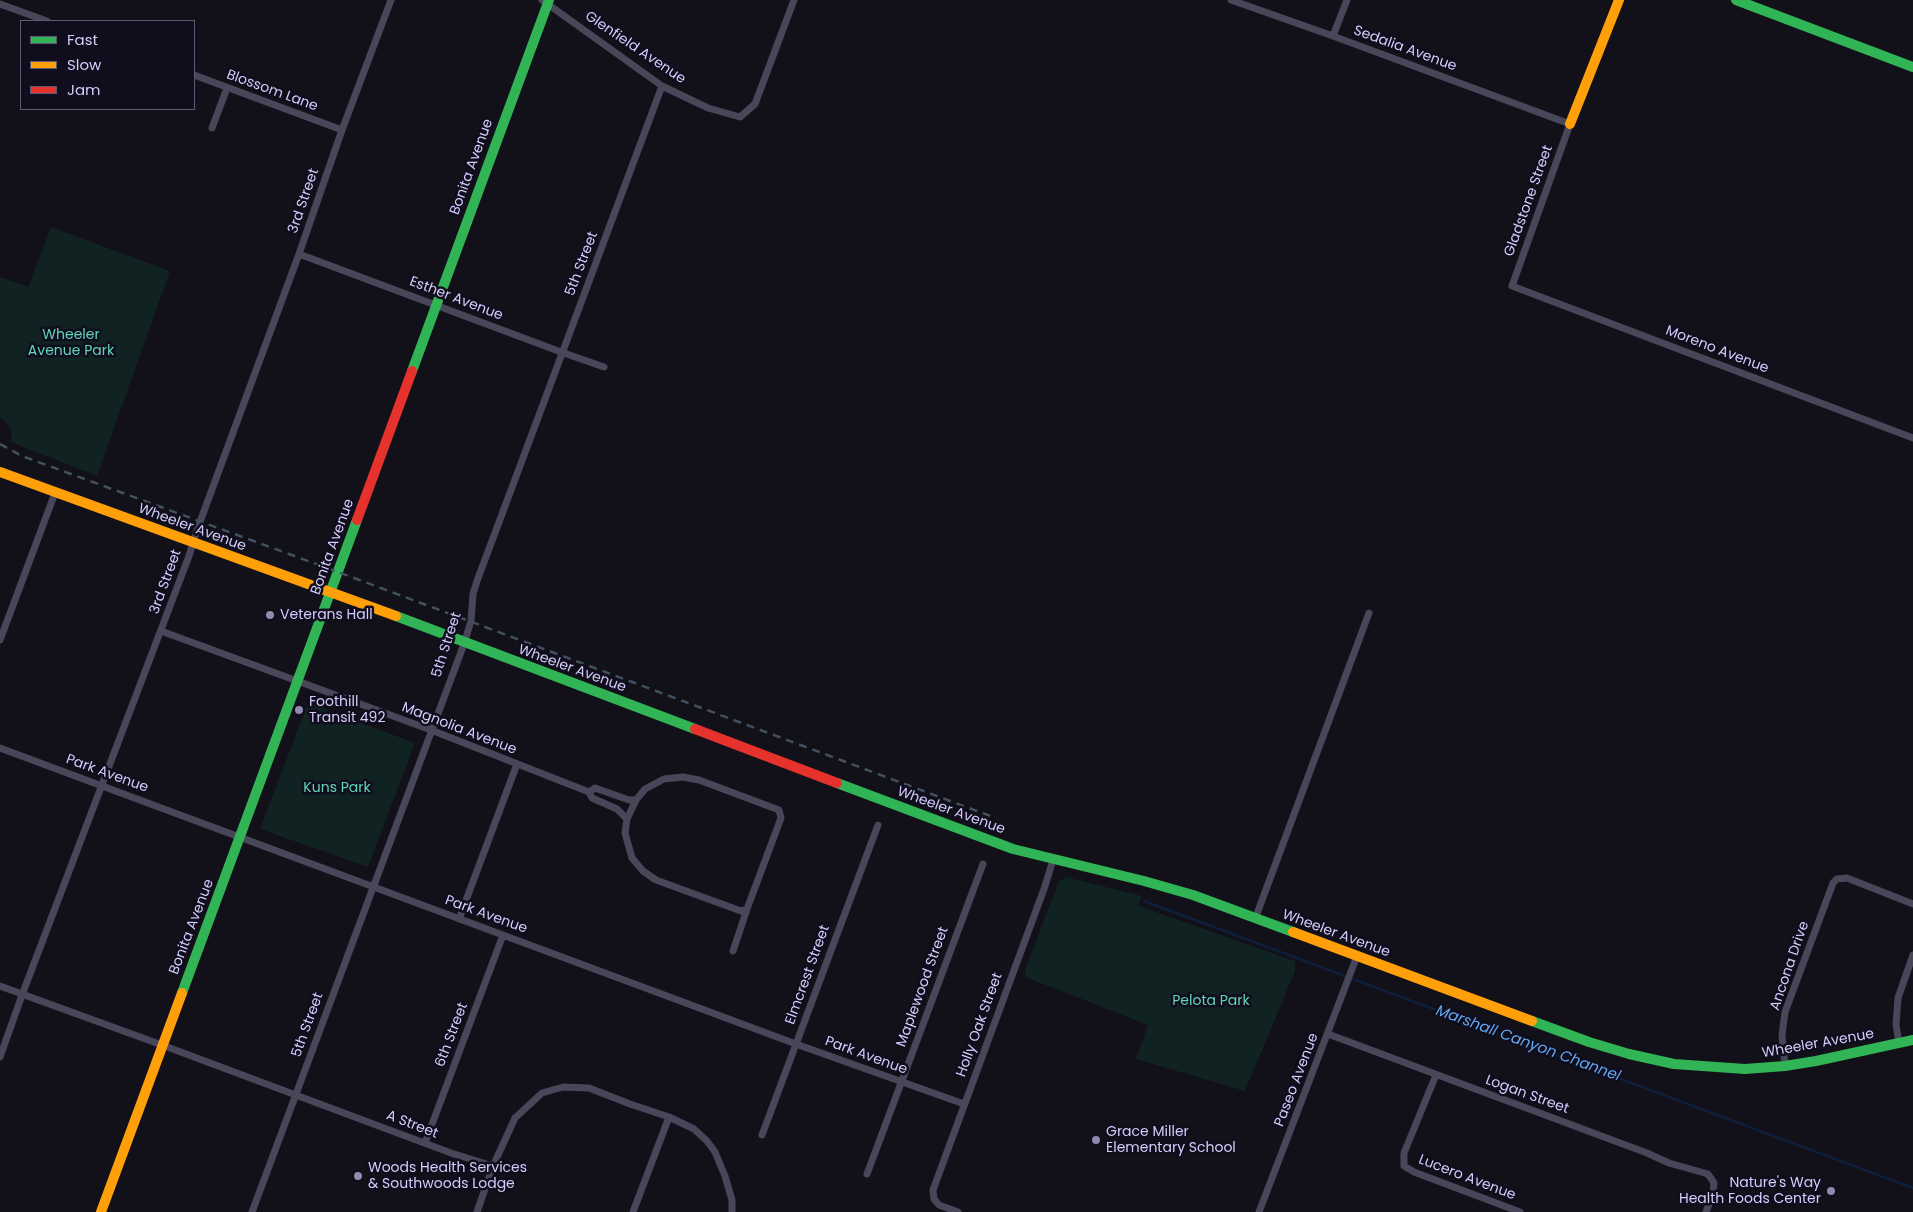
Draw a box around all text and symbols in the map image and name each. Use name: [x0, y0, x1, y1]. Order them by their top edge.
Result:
street label: Glenfield Avenue: [581, 8, 689, 88]
legend: [20, 20, 195, 110]
street label: Sedalia Avenue: [1351, 23, 1459, 75]
text: Fast: [67, 29, 98, 50]
text: Slow: [67, 54, 101, 75]
street label: Blossom Lane: [224, 67, 320, 115]
text: Jam: [67, 79, 101, 100]
street label: Bonita Avenue: [447, 117, 497, 217]
street label: Gladstone Street: [1501, 143, 1557, 259]
street label: 3rd Street: [285, 166, 323, 236]
street label: 5th Street: [562, 229, 602, 299]
street label: Esther Avenue: [407, 273, 505, 325]
street label: Moreno Avenue: [1663, 323, 1771, 377]
park label: Wheeler Avenue Park: [28, 327, 114, 360]
street label: Bonita Avenue: [308, 497, 358, 597]
street label: Wheeler Avenue: [136, 501, 248, 555]
street label: 3rd Street: [147, 547, 185, 617]
place label: Veterans Hall: [280, 607, 373, 623]
marker: Veterans Hall: [264, 609, 276, 621]
street label: 5th Street: [429, 610, 465, 680]
street label: Wheeler Avenue: [516, 642, 628, 696]
place label: Foothill Transit 492: [309, 694, 385, 726]
street label: Magnolia Avenue: [399, 699, 519, 759]
marker: Foothill Transit 492: [293, 704, 305, 716]
street label: Park Avenue: [64, 751, 150, 797]
park label: Kuns Park: [303, 780, 371, 796]
street label: Wheeler Avenue: [895, 784, 1007, 838]
street label: Bonita Avenue: [166, 877, 218, 977]
street label: Park Avenue: [443, 892, 529, 938]
street label: Wheeler Avenue: [1280, 907, 1392, 961]
street label: Ancona Drive: [1767, 919, 1813, 1013]
street label: Elmcrest Street: [782, 923, 834, 1027]
street label: Maplewood Street: [893, 925, 953, 1049]
street label: Holly Oak Street: [953, 971, 1007, 1079]
street label: 5th Street: [289, 990, 327, 1060]
park label: Pelota Park: [1172, 993, 1250, 1009]
street label: 6th Street: [432, 1000, 472, 1070]
water label: Marshall Canyon Channel: [1433, 1002, 1623, 1086]
street label: Wheeler Avenue: [1761, 1026, 1875, 1062]
street label: Paseo Avenue: [1271, 1031, 1323, 1129]
street label: Park Avenue: [823, 1033, 909, 1079]
street label: Logan Street: [1483, 1072, 1571, 1118]
street label: A Street: [384, 1107, 440, 1143]
place label: Grace Miller Elementary School: [1106, 1124, 1236, 1156]
marker: Grace Miller Elementary School: [1090, 1134, 1102, 1146]
street label: Lucero Avenue: [1416, 1152, 1518, 1204]
place label: Woods Health Services & Southwoods Lodge: [368, 1160, 527, 1192]
marker: Woods Health Services & Southwoods Lodge: [352, 1170, 364, 1182]
place label: Nature's Way Health Foods Center: [1679, 1175, 1821, 1208]
marker: Nature's Way Health Foods Center: [1825, 1185, 1837, 1197]

